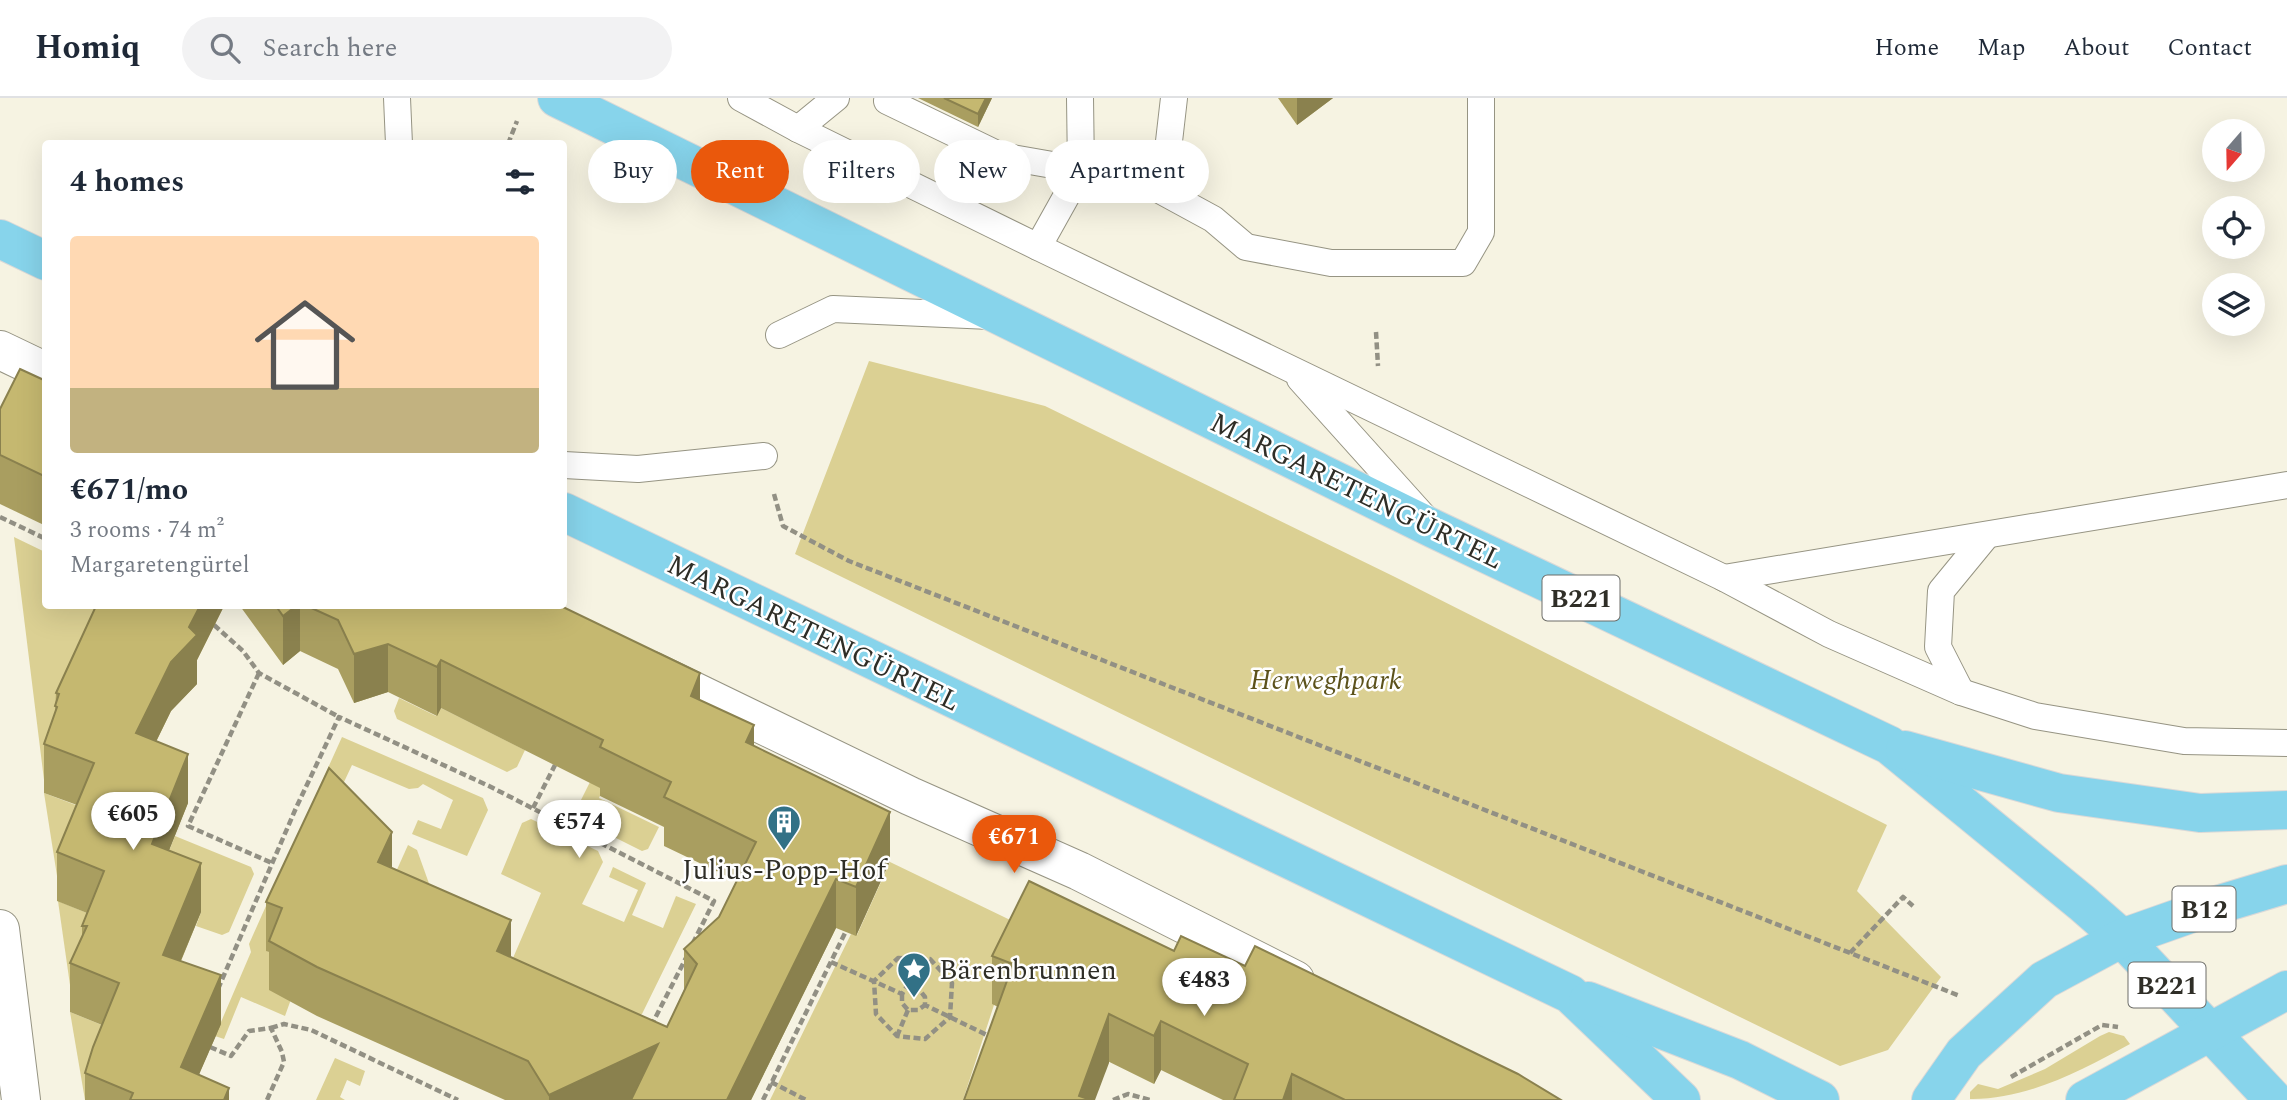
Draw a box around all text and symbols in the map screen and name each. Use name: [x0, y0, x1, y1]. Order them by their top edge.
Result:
search box: [182, 17, 672, 80]
text: Homiq: [35, 23, 140, 73]
text: Search here: [262, 28, 397, 68]
icon: search: [206, 29, 244, 67]
text: Home: [1874, 30, 1939, 66]
text: Map: [1977, 30, 2025, 66]
text: About: [2063, 30, 2129, 66]
text: Contact: [2167, 30, 2252, 66]
north arrow: [2202, 119, 2264, 182]
map controls: [2202, 119, 2265, 336]
chip: Buy: [588, 140, 677, 203]
chip: Rent: [691, 140, 789, 203]
chip: Filters: [803, 140, 920, 203]
chip: New: [934, 140, 1031, 203]
chip: Apartment: [1045, 140, 1209, 203]
text: 4 homes: [70, 159, 184, 205]
icon: filters: [501, 163, 539, 201]
button: locate: [2202, 196, 2265, 259]
button: layers: [2202, 273, 2265, 336]
icon: home: [242, 282, 368, 408]
street label: MARGARETENGÜRTEL: [1202, 402, 1510, 581]
text: €671/mo: [70, 467, 188, 513]
text: 3 rooms · 74 m²: [70, 513, 224, 548]
street label: MARGARETENGÜRTEL: [659, 544, 967, 723]
text: Margaretengürtel: [70, 548, 249, 583]
road number: B221: [1542, 576, 1620, 620]
park label: Herweghpark: [1250, 659, 1402, 702]
pin: €605: [92, 792, 174, 852]
text: €605: [107, 797, 159, 832]
pin: €574: [538, 800, 620, 860]
building icon: Julius-Popp-Hof: [765, 803, 803, 852]
text: €574: [553, 805, 605, 840]
pin: €671: [973, 816, 1055, 875]
text: €671: [988, 820, 1040, 855]
place label: Julius-Popp-Hof: [682, 849, 888, 892]
road number: B12: [2172, 887, 2236, 932]
place label: Bärenbrunnen: [939, 949, 1117, 992]
place icon: Bärenbrunnen: [895, 950, 933, 999]
pin: €483: [1163, 958, 1245, 1018]
road number: B221: [2128, 962, 2206, 1007]
text: €483: [1178, 963, 1230, 998]

